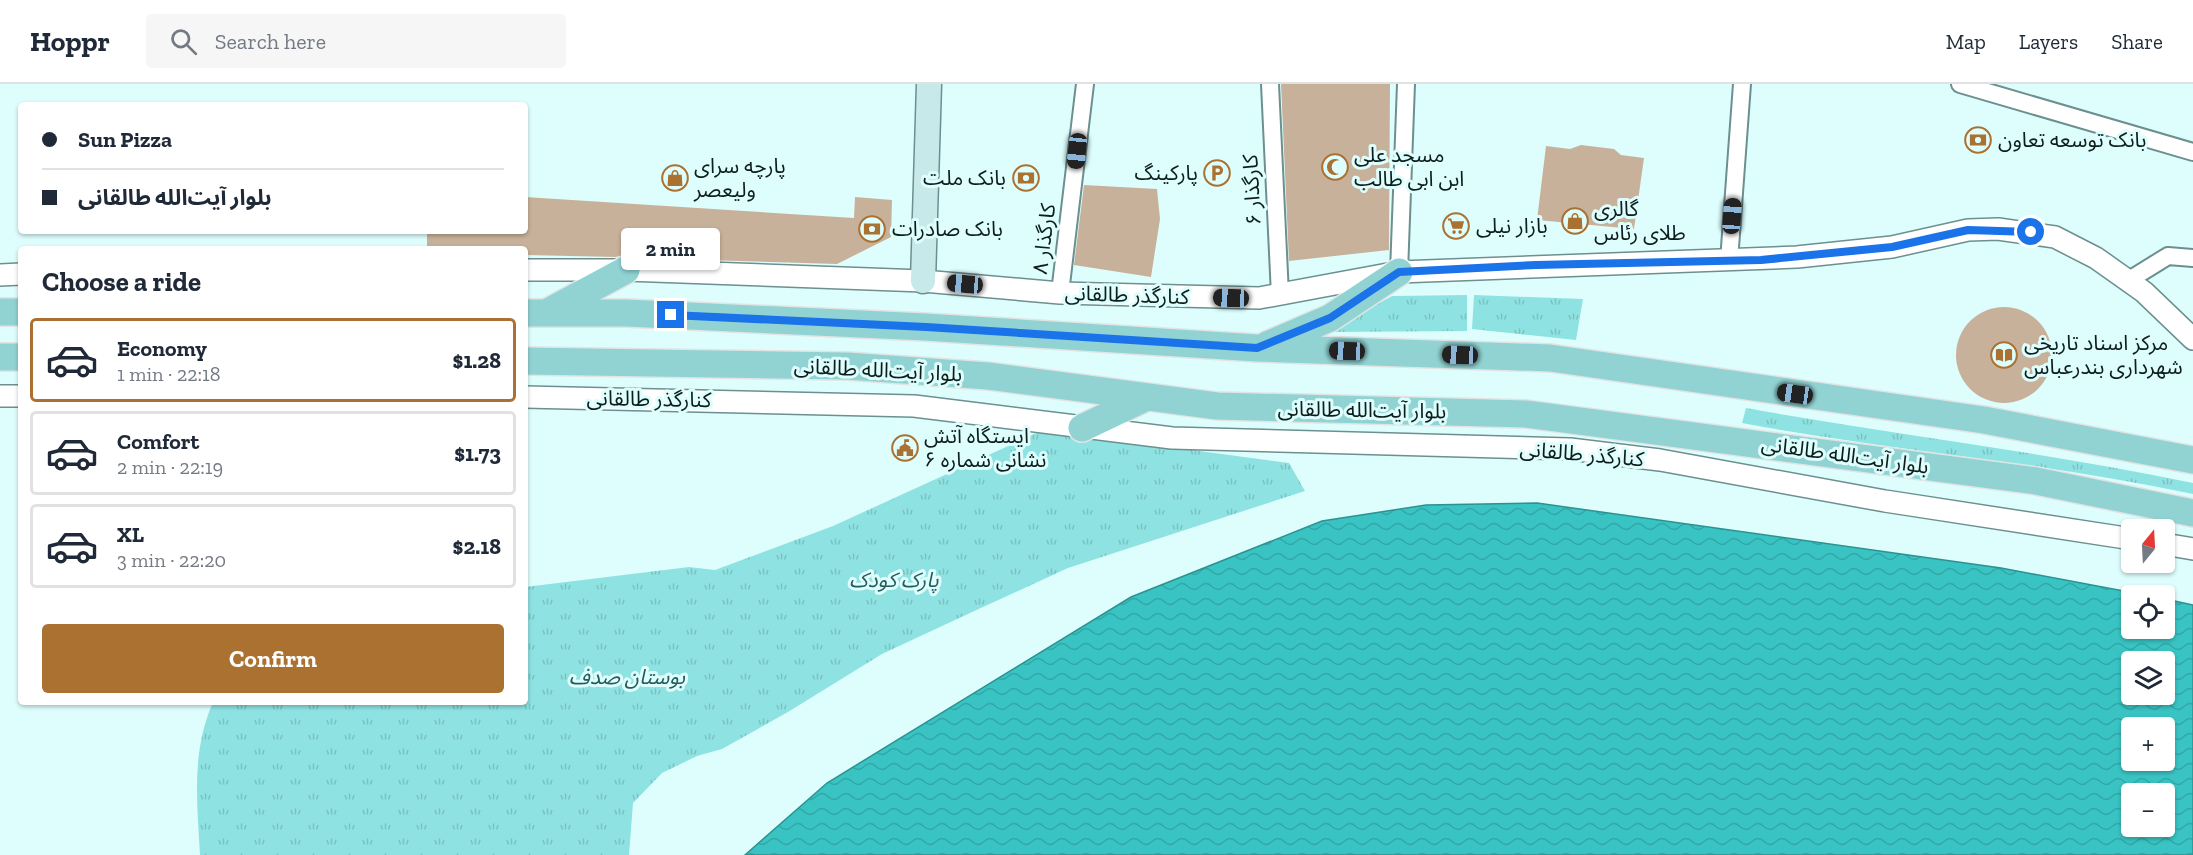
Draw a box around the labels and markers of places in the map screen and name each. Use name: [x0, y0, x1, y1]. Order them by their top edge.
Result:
bank icon: بانک توسعه تعاون: [1963, 125, 1993, 155]
place label: بانک توسعه تعاون: [1998, 127, 2146, 152]
place label: مسجد علی ابن ابی طالب: [1354, 142, 1464, 191]
mosque icon: مسجد علی ابن ابی طالب: [1320, 152, 1350, 182]
place label: پارچه سرای ولیعصر: [693, 153, 786, 202]
parking icon: پارکینگ: [1202, 158, 1232, 188]
place label: پارکینگ: [1135, 160, 1198, 186]
shop icon: پارچه سرای ولیعصر: [660, 163, 690, 193]
bank icon: بانک ملت: [1011, 163, 1041, 193]
place label: بانک ملت: [923, 165, 1006, 190]
place label: گالری طلای رئاس: [1594, 196, 1686, 245]
shop icon: گالری طلای رئاس: [1560, 206, 1590, 236]
supermarket icon: بازار نیلی: [1441, 211, 1471, 241]
place label: بازار نیلی: [1476, 213, 1548, 238]
bank icon: بانک صادرات: [857, 214, 887, 244]
place label: بانک صادرات: [892, 216, 1003, 241]
place label: مرکز اسناد تاریخی شهرداری بندرعباس: [2024, 330, 2183, 379]
library icon: مرکز اسناد تاریخی شهرداری بندرعباس: [1989, 340, 2019, 370]
place label: ایستگاه آتش نشانی شماره ۶: [924, 423, 1046, 472]
public building icon: ایستگاه آتش نشانی شماره ۶: [890, 433, 920, 463]

